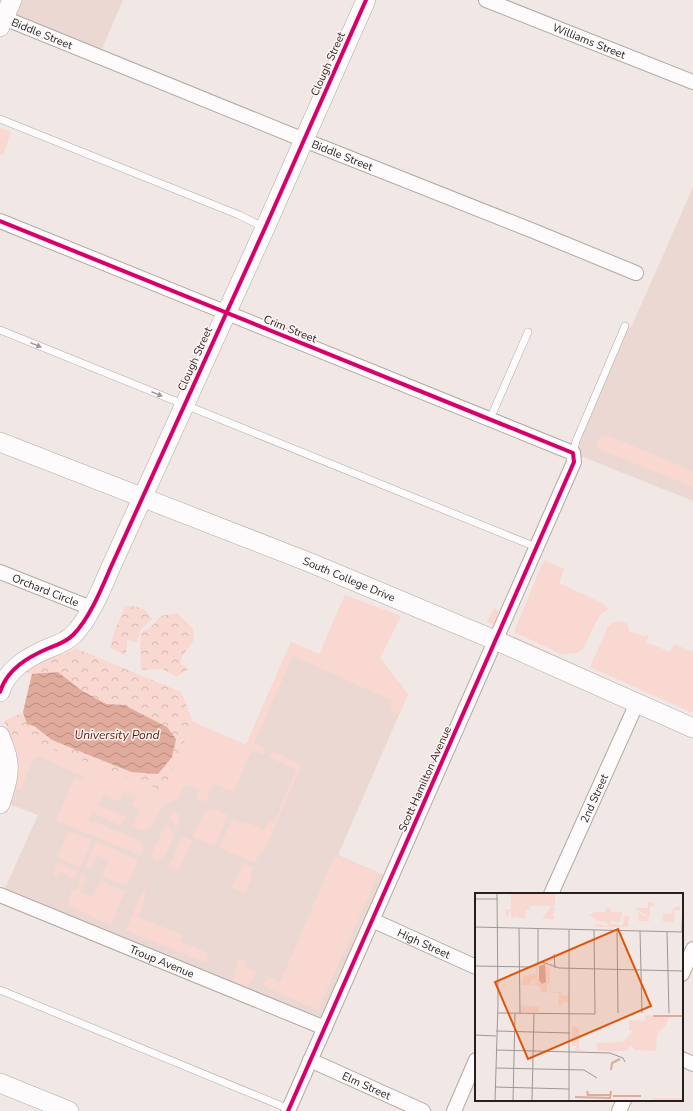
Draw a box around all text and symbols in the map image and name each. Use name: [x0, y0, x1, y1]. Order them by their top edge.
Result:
street label: Biddle Street: [9, 14, 75, 53]
street label: Williams Street: [551, 20, 628, 62]
street label: Clough Street: [307, 30, 349, 98]
street label: Biddle Street: [309, 136, 375, 174]
street label: Crim Street: [261, 312, 319, 347]
street label: Clough Street: [174, 325, 216, 393]
one-way arrow: [31, 343, 43, 349]
one-way arrow: [151, 391, 162, 397]
street label: South College Drive: [301, 553, 398, 605]
street label: Orchard Circle: [10, 570, 81, 610]
street label: Scott Hamilton Avenue: [395, 724, 455, 834]
water label: University Pond: [75, 727, 159, 743]
street label: 2nd Street: [577, 771, 612, 825]
inset map: [475, 893, 683, 1101]
street label: High Street: [395, 925, 453, 962]
street label: Troup Avenue: [127, 941, 197, 981]
street label: Elm Street: [340, 1068, 393, 1103]

